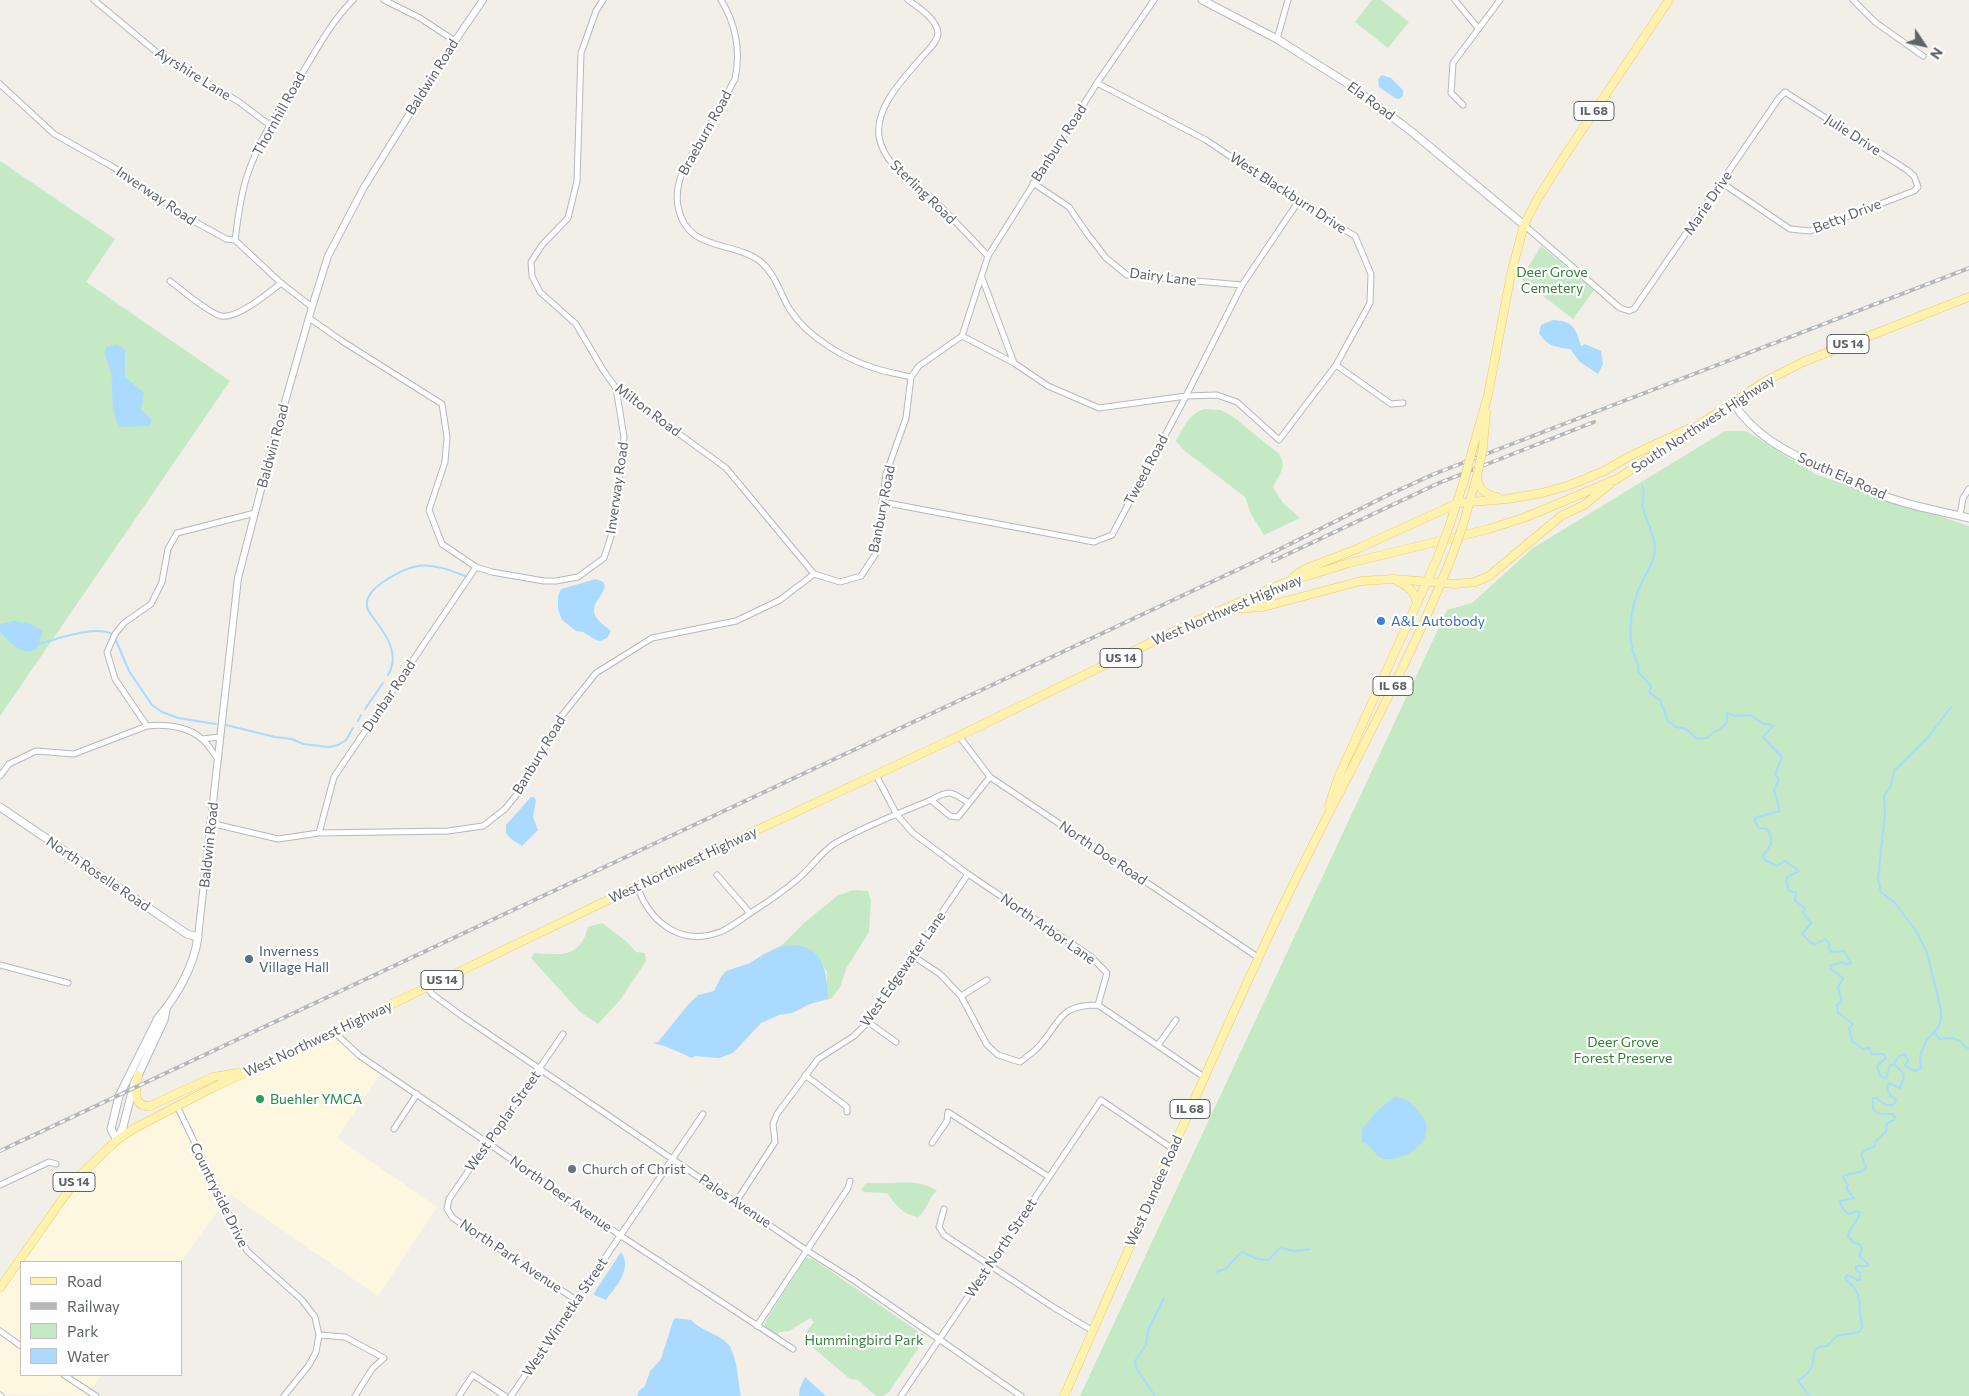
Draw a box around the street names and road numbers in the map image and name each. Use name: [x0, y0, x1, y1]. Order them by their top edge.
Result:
street label: Baldwin Road: [402, 36, 462, 118]
street label: Ayrshire Lane: [152, 44, 234, 104]
street label: Thornhill Road: [249, 69, 309, 159]
street label: Ela Road: [1344, 78, 1398, 124]
street label: Braeburn Road: [675, 88, 735, 178]
street label: Banbury Road: [1028, 101, 1090, 185]
road number: IL 68: [1574, 102, 1614, 120]
street label: Julie Drive: [1822, 111, 1884, 159]
street label: West Blackburn Drive: [1226, 149, 1350, 237]
street label: Sterling Road: [887, 156, 959, 228]
street label: Inverway Road: [113, 163, 199, 229]
street label: Marie Drive: [1680, 168, 1736, 238]
street label: Betty Drive: [1811, 195, 1883, 237]
street label: Dairy Lane: [1128, 265, 1198, 289]
road number: US 14: [1827, 334, 1869, 354]
street label: South Northwest Highway: [1628, 371, 1778, 477]
street label: Milton Road: [612, 380, 684, 440]
street label: Baldwin Road: [254, 402, 292, 490]
street label: Tweed Road: [1120, 432, 1172, 508]
street label: Inverway Road: [602, 441, 632, 535]
street label: South Ela Road: [1795, 449, 1889, 503]
street label: Banbury Road: [865, 464, 899, 554]
street label: West Northwest Highway: [1149, 571, 1305, 649]
road number: US 14: [1100, 648, 1142, 668]
street label: Dunbar Road: [359, 657, 419, 735]
road number: IL 68: [1373, 676, 1413, 696]
street label: Banbury Road: [509, 713, 569, 797]
street label: Baldwin Road: [196, 801, 222, 889]
street label: North Doe Road: [1056, 817, 1150, 889]
street label: West Northwest Highway: [606, 823, 760, 907]
street label: North Roselle Road: [43, 833, 153, 915]
street label: North Arbor Lane: [997, 890, 1099, 968]
street label: West Edgewater Lane: [857, 908, 949, 1030]
road number: US 14: [421, 970, 463, 990]
street label: West Northwest Highway: [241, 997, 395, 1081]
street label: West Poplar Street: [462, 1067, 544, 1175]
road number: IL 68: [1170, 1100, 1210, 1118]
street label: West Dundee Road: [1122, 1133, 1186, 1249]
street label: Countryside Drive: [186, 1140, 252, 1250]
street label: North Deer Avenue: [507, 1152, 615, 1236]
street label: Palos Avenue: [696, 1171, 774, 1231]
road number: US 14: [53, 1172, 95, 1192]
street label: West North Street: [962, 1195, 1040, 1301]
street label: North Park Avenue: [457, 1216, 565, 1296]
street label: West Winnetka Street: [519, 1254, 611, 1380]

